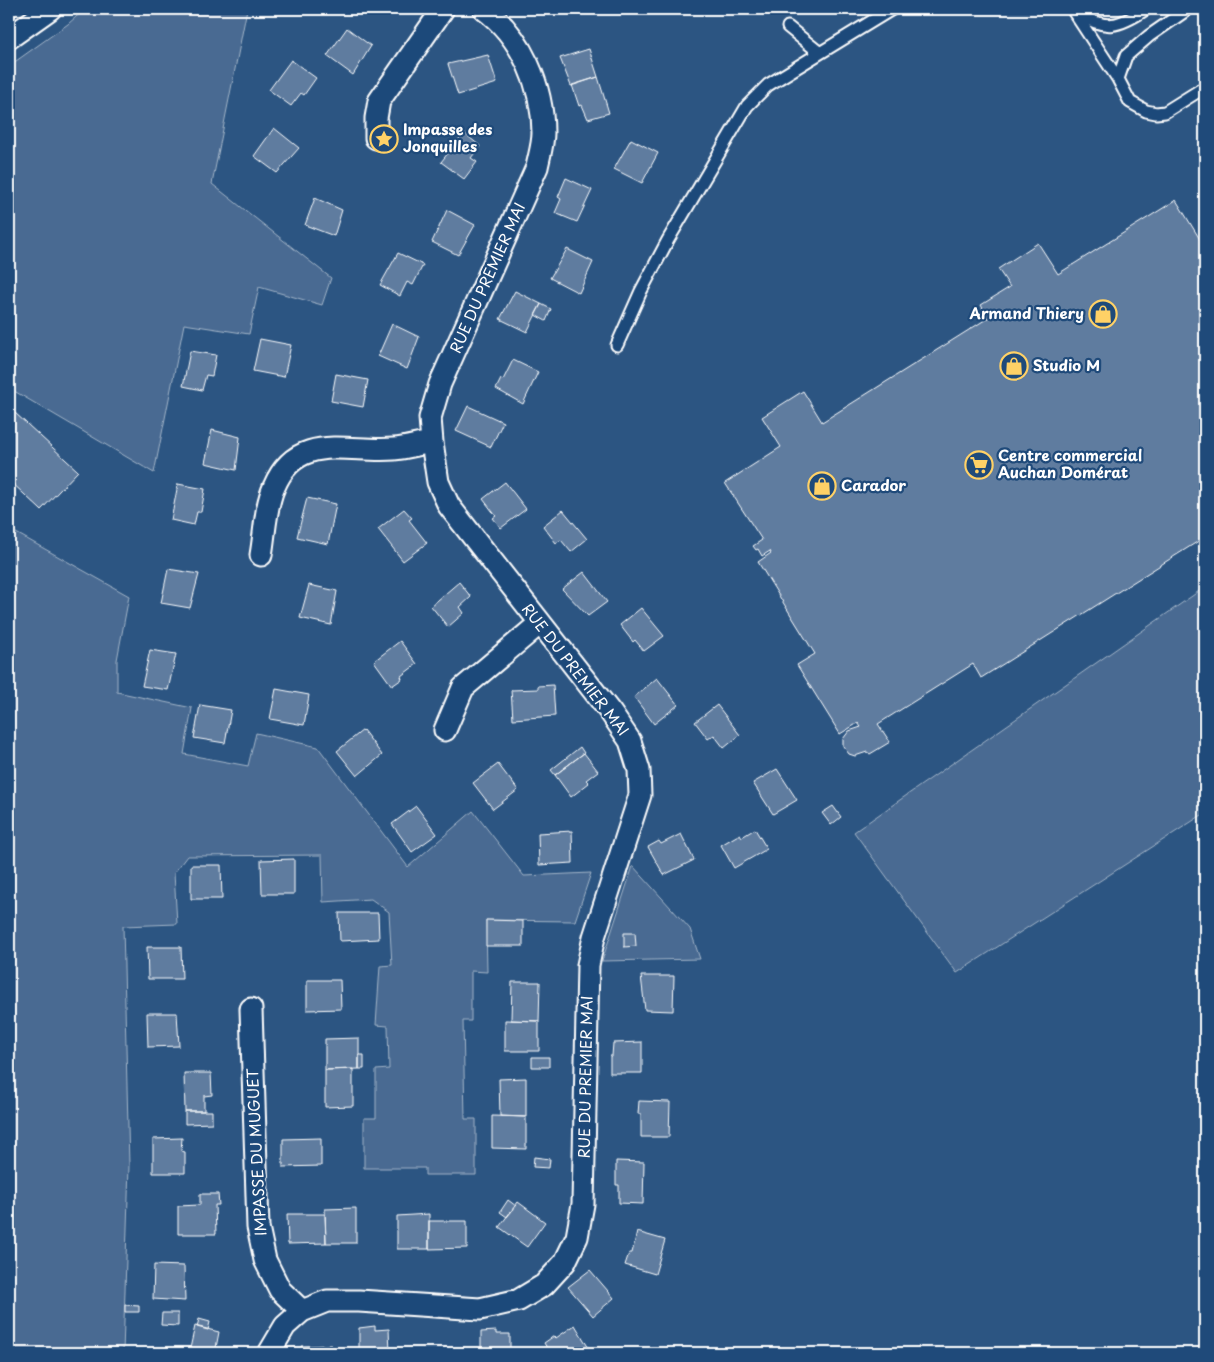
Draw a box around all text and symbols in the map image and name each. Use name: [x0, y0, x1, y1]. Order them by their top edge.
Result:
place label: Impasse des Jonquilles: [403, 117, 492, 157]
place icon: Impasse des Jonquilles: [369, 124, 399, 154]
street label: RUE DU PREMIER MAI: [443, 198, 530, 356]
shop icon: Armand Thiery: [1088, 299, 1118, 329]
place label: Armand Thiery: [969, 301, 1084, 324]
shop icon: Studio M: [999, 351, 1029, 381]
place label: Studio M: [1033, 353, 1100, 376]
place label: Centre commercial Auchan Domérat: [998, 443, 1142, 483]
supermarket icon: Centre commercial Auchan Domérat: [964, 450, 994, 480]
shop icon: Carador: [807, 471, 837, 501]
place label: Carador: [841, 473, 906, 496]
street label: RUE DU PREMIER MAI: [517, 598, 635, 740]
street label: RUE DU PREMIER MAI: [572, 995, 597, 1159]
street label: IMPASSE DU MUGUET: [240, 1067, 271, 1237]

